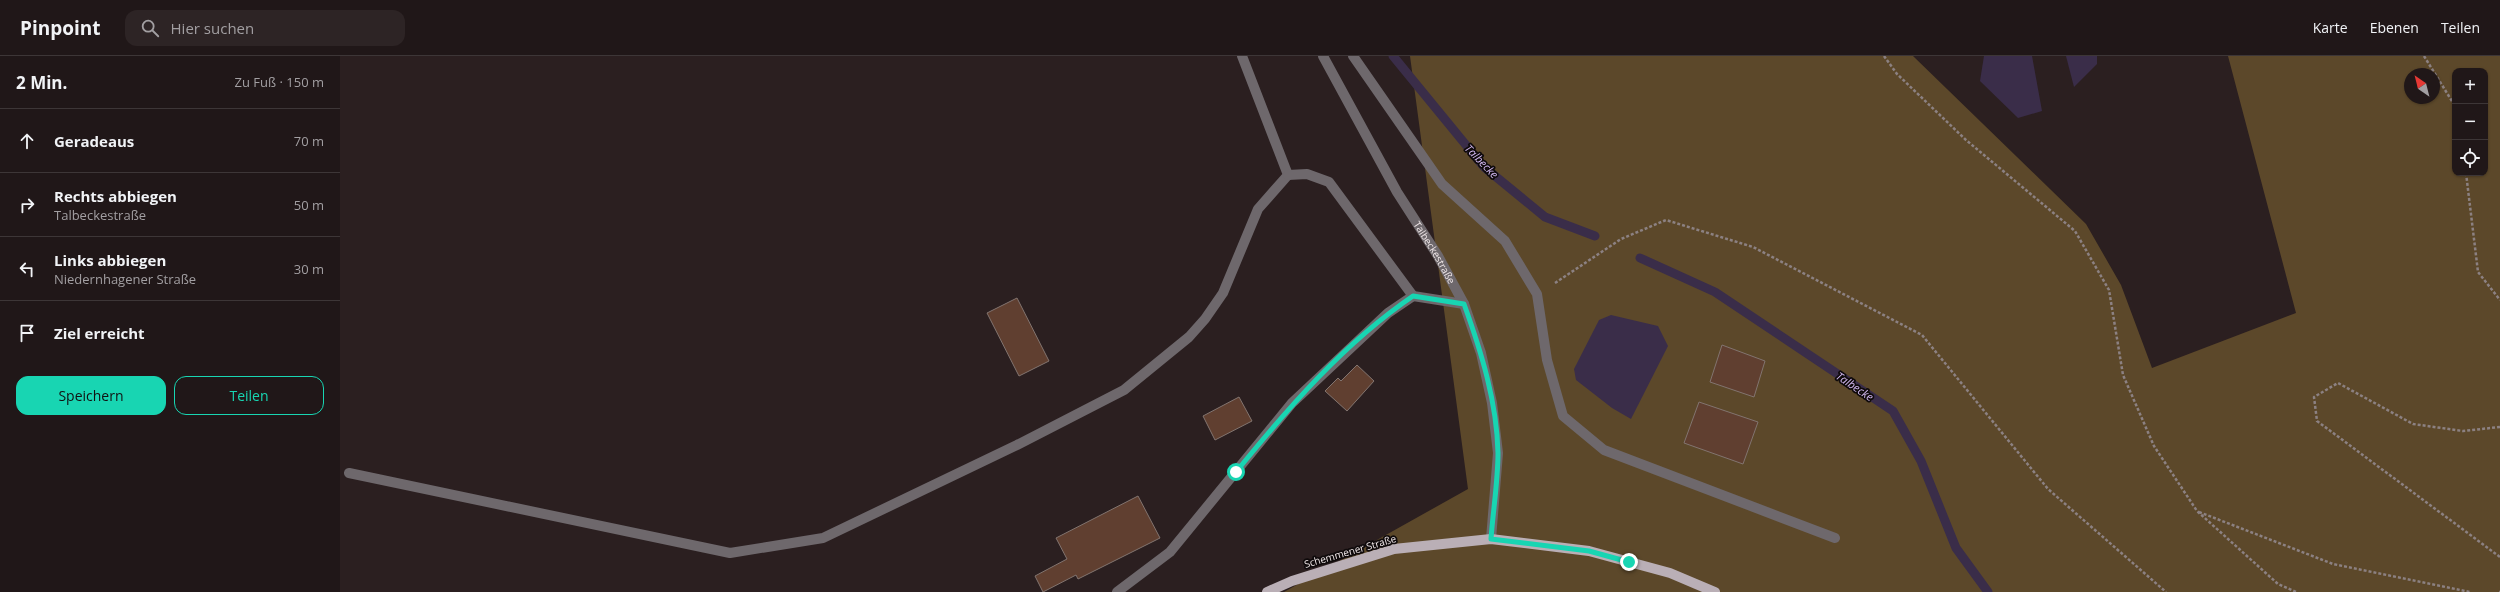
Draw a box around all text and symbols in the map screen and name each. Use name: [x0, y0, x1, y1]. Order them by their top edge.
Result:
search box: [125, 10, 405, 46]
text: Pinpoint: [20, 15, 101, 41]
icon: search: [139, 17, 161, 39]
text: Hier suchen: [171, 18, 254, 38]
text: Karte: [2313, 18, 2348, 37]
text: Ebenen: [2370, 18, 2419, 37]
text: Teilen: [2441, 18, 2480, 37]
north arrow: [2404, 68, 2440, 104]
map controls: [2452, 68, 2488, 176]
button: +: [2452, 68, 2488, 104]
text: 2 Min.: [16, 71, 67, 94]
text: Zu Fuß · 150 m: [235, 73, 324, 91]
button: −: [2452, 104, 2488, 140]
icon: ahead: [16, 130, 38, 152]
text: Geradeaus: [54, 131, 134, 151]
text: 70 m: [294, 132, 324, 150]
button: locate: [2452, 140, 2488, 176]
water label: Talbecke: [1462, 141, 1502, 182]
text: Rechts abbiegen: [54, 186, 177, 206]
icon: right: [16, 194, 38, 216]
text: 50 m: [294, 196, 324, 214]
text: Talbeckestraße: [54, 206, 146, 224]
street label: Talbeckestraße: [1410, 218, 1459, 287]
text: Links abbiegen: [54, 250, 166, 270]
icon: left: [16, 258, 38, 280]
text: 30 m: [294, 260, 324, 278]
text: Niedernhagener Straße: [54, 270, 196, 288]
icon: arrive: [16, 322, 38, 344]
text: Ziel erreicht: [54, 323, 145, 343]
water label: Talbecke: [1833, 368, 1877, 404]
button: Speichern: [16, 376, 166, 415]
button: Teilen: [174, 376, 324, 415]
route start: [1227, 463, 1245, 481]
street label: Schemmener Straße: [1302, 531, 1398, 571]
route end: [1620, 553, 1638, 571]

